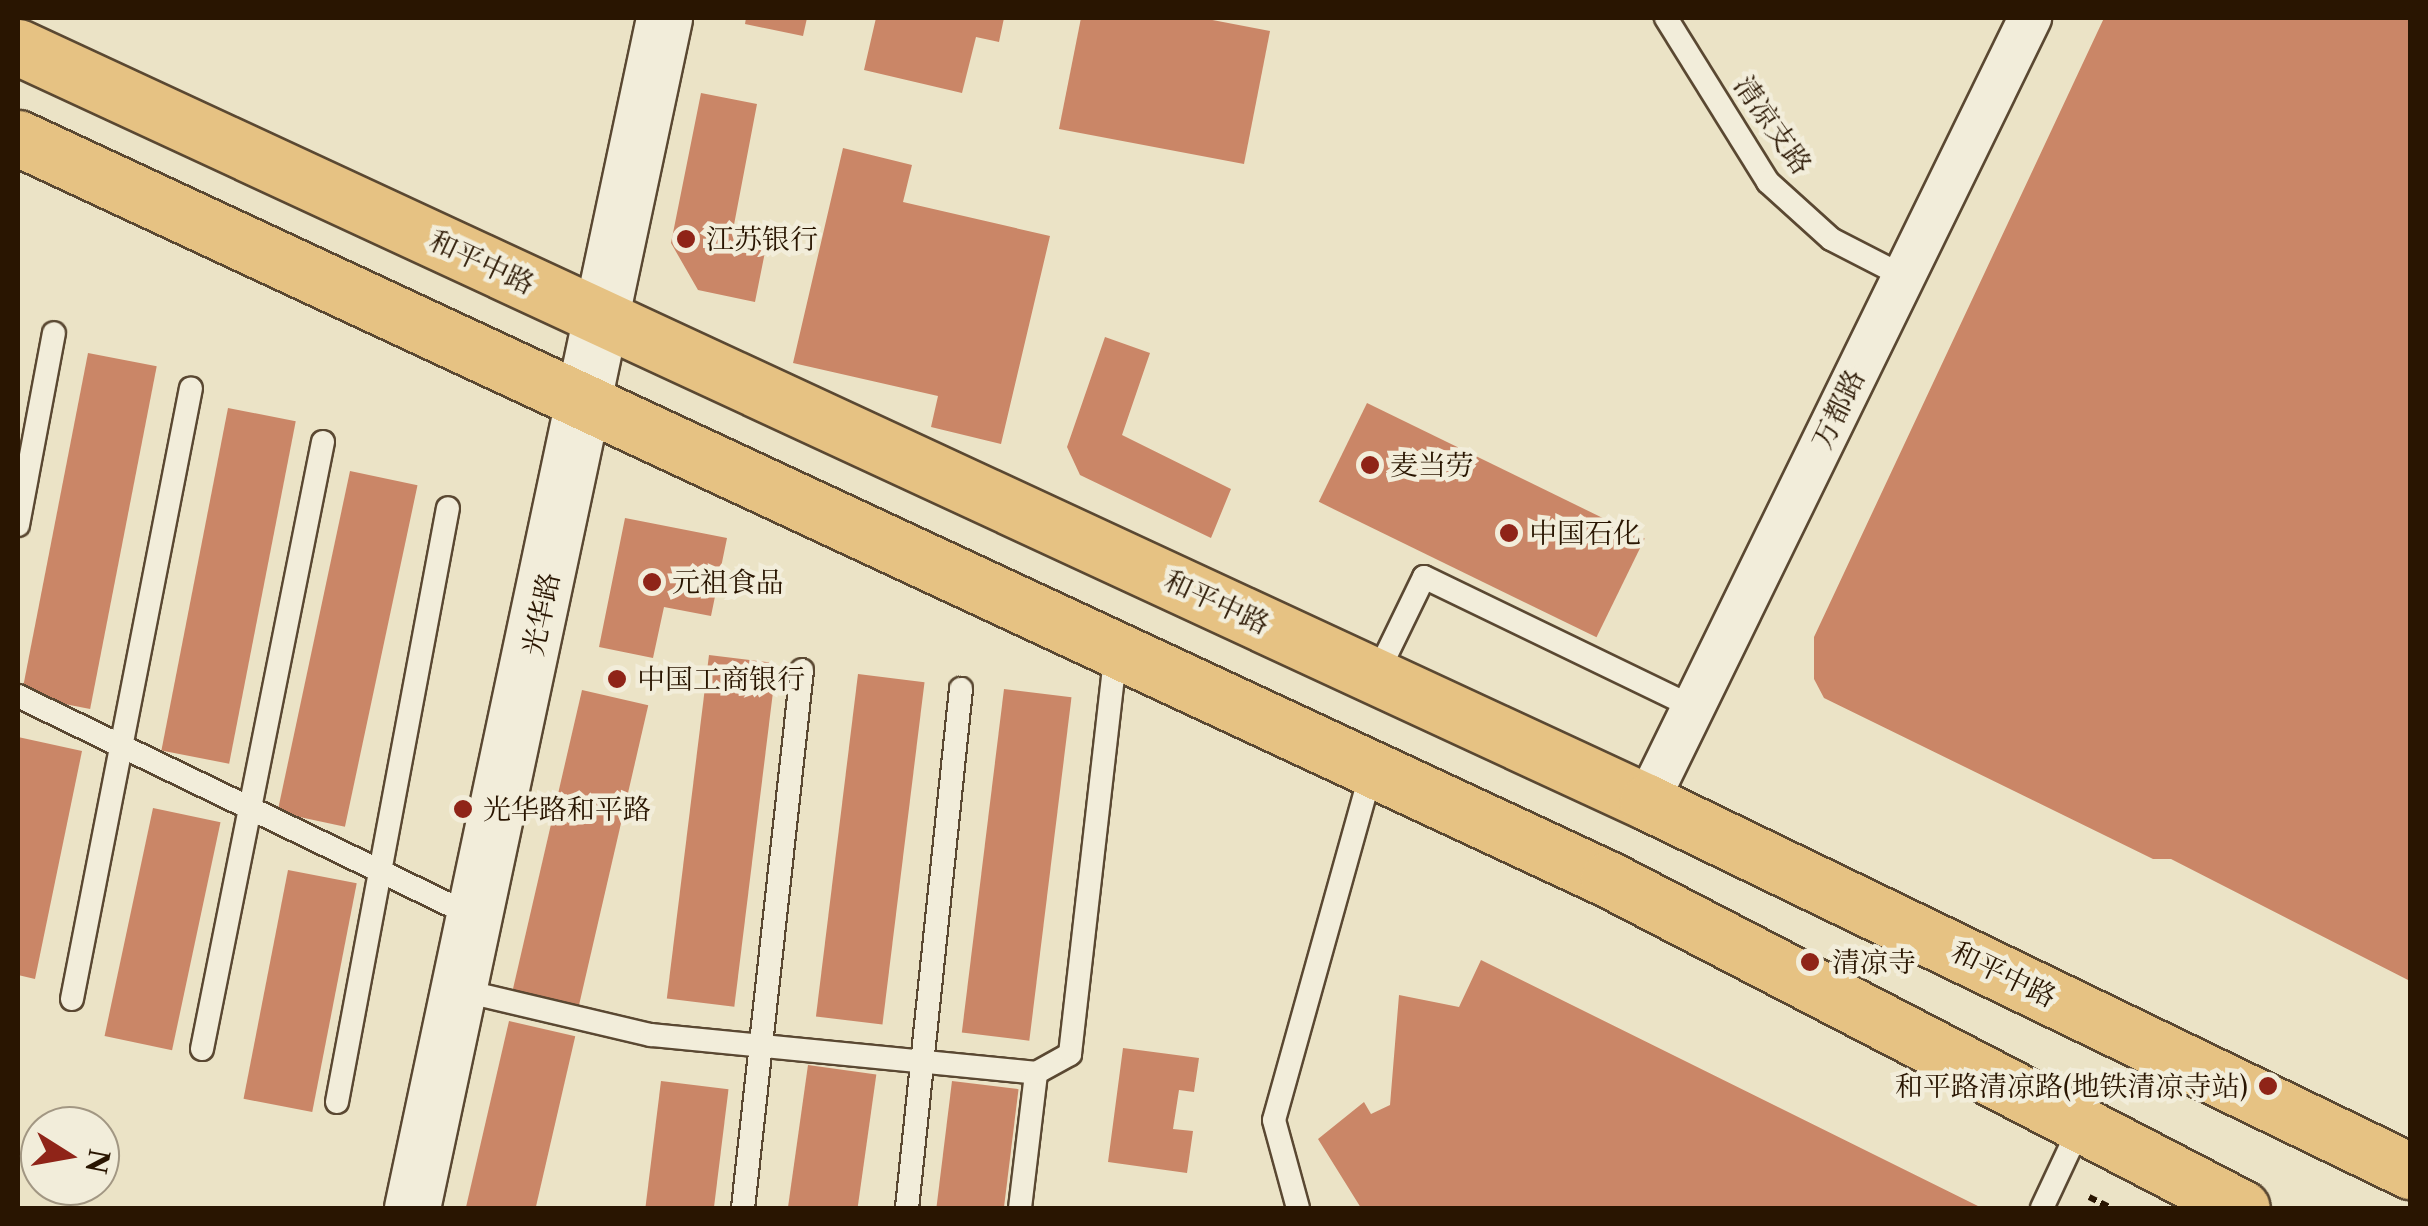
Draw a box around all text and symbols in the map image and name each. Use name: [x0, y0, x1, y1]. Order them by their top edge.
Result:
street label: 清凉支路: [1727, 69, 1819, 181]
place label: 江苏银行: [706, 222, 818, 256]
street label: 和平中路: [424, 223, 540, 301]
marker: 江苏银行: [675, 228, 697, 250]
street label: 万都路: [1804, 364, 1872, 454]
place label: 麦当劳: [1390, 448, 1474, 482]
marker: 麦当劳: [1359, 454, 1381, 476]
place label: 中国石化: [1529, 516, 1641, 550]
marker: 中国石化: [1498, 522, 1520, 544]
street label: 和平中路: [1159, 563, 1275, 641]
place label: 元祖食品: [672, 565, 784, 599]
street label: 光华路: [516, 569, 566, 659]
marker: 元祖食品: [641, 571, 663, 593]
place label: 中国工商银行: [637, 662, 805, 696]
marker: 中国工商银行: [606, 668, 628, 690]
place label: 光华路和平路: [483, 792, 651, 826]
marker: 光华路和平路: [452, 798, 474, 820]
street label: 和平中路: [1946, 934, 2062, 1014]
place label: 清凉寺: [1832, 945, 1916, 979]
marker: 清凉寺: [1797, 949, 1823, 975]
place label: 和平路清凉路(地铁清凉寺站): [1895, 1069, 2248, 1103]
marker: 和平路清凉路(地铁清凉寺站): [2257, 1075, 2279, 1097]
north arrow: [20, 1106, 120, 1206]
text: N: [78, 1146, 116, 1177]

